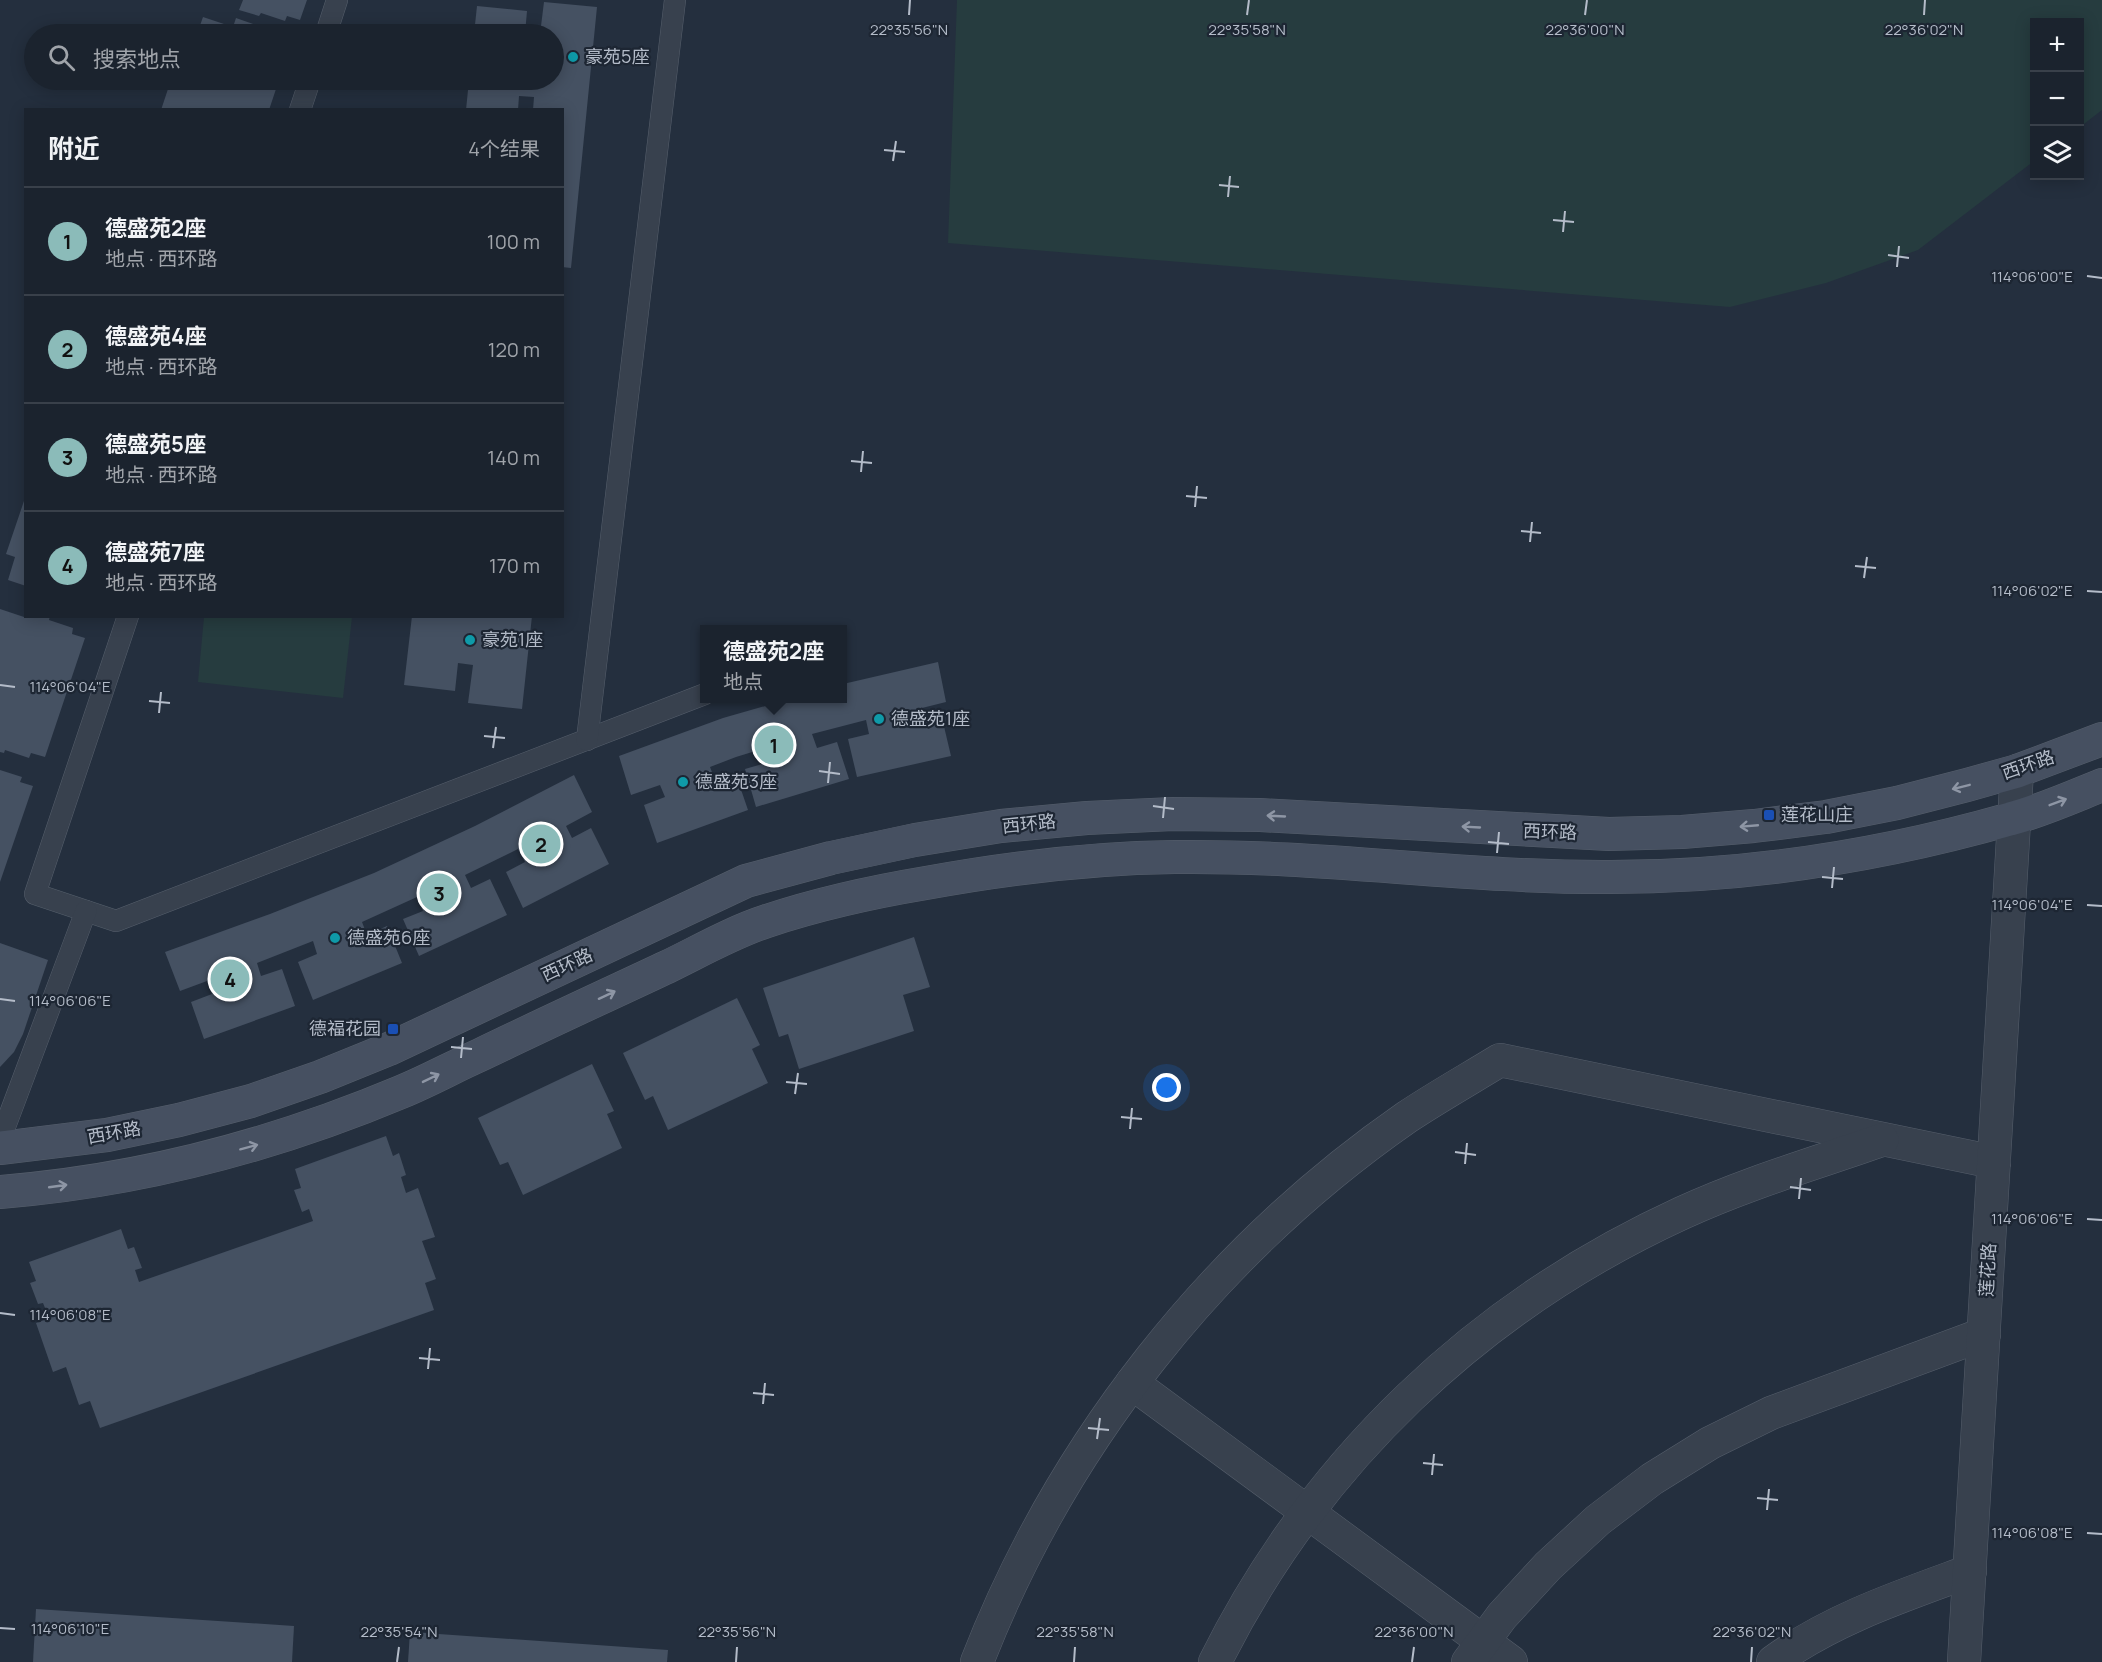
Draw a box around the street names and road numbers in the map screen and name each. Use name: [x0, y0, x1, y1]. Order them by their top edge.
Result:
street label: 西环路: [1998, 744, 2057, 784]
street label: 西环路: [1001, 808, 1057, 838]
street label: 西环路: [1523, 818, 1577, 844]
street label: 西环路: [537, 942, 596, 986]
street label: 西环路: [85, 1116, 142, 1149]
street label: 莲花路: [1974, 1242, 2000, 1298]

